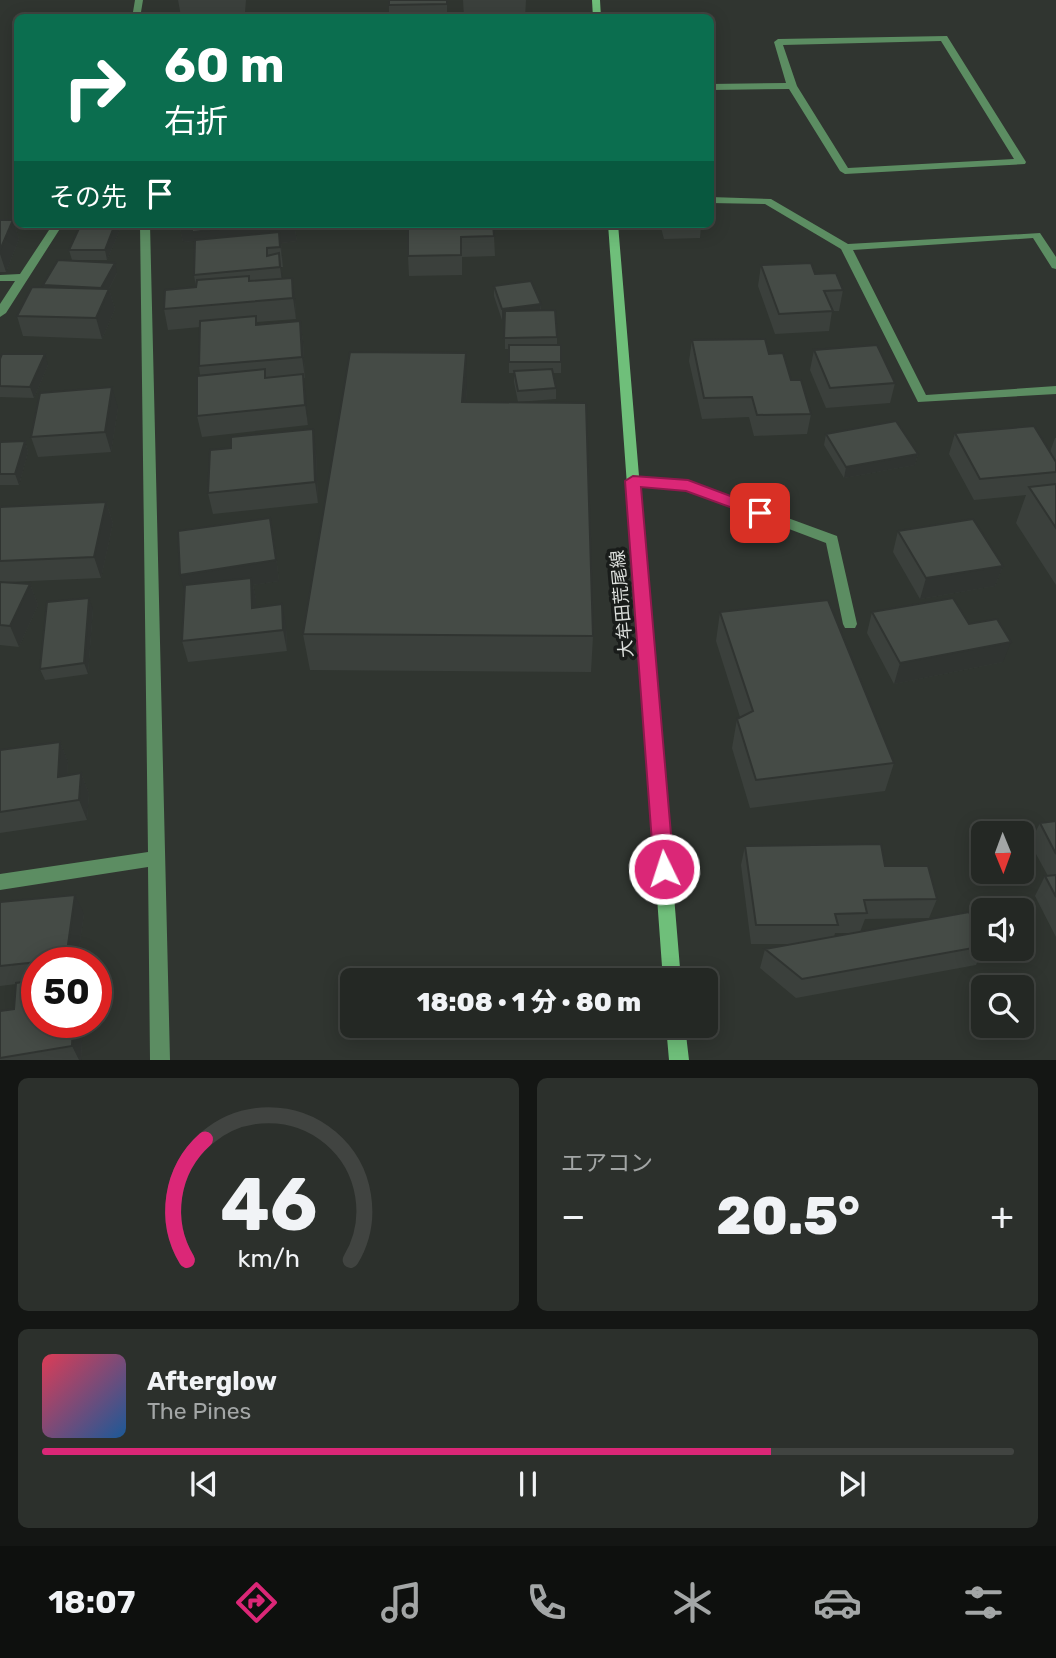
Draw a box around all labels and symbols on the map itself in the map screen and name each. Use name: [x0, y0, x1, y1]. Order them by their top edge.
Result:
pin: [730, 483, 790, 543]
street label: 大牟田荒尾線: [606, 549, 638, 659]
north arrow: [971, 821, 1034, 884]
position arrow: [627, 832, 701, 906]
speed limit sign: 50: [21, 947, 112, 1038]

